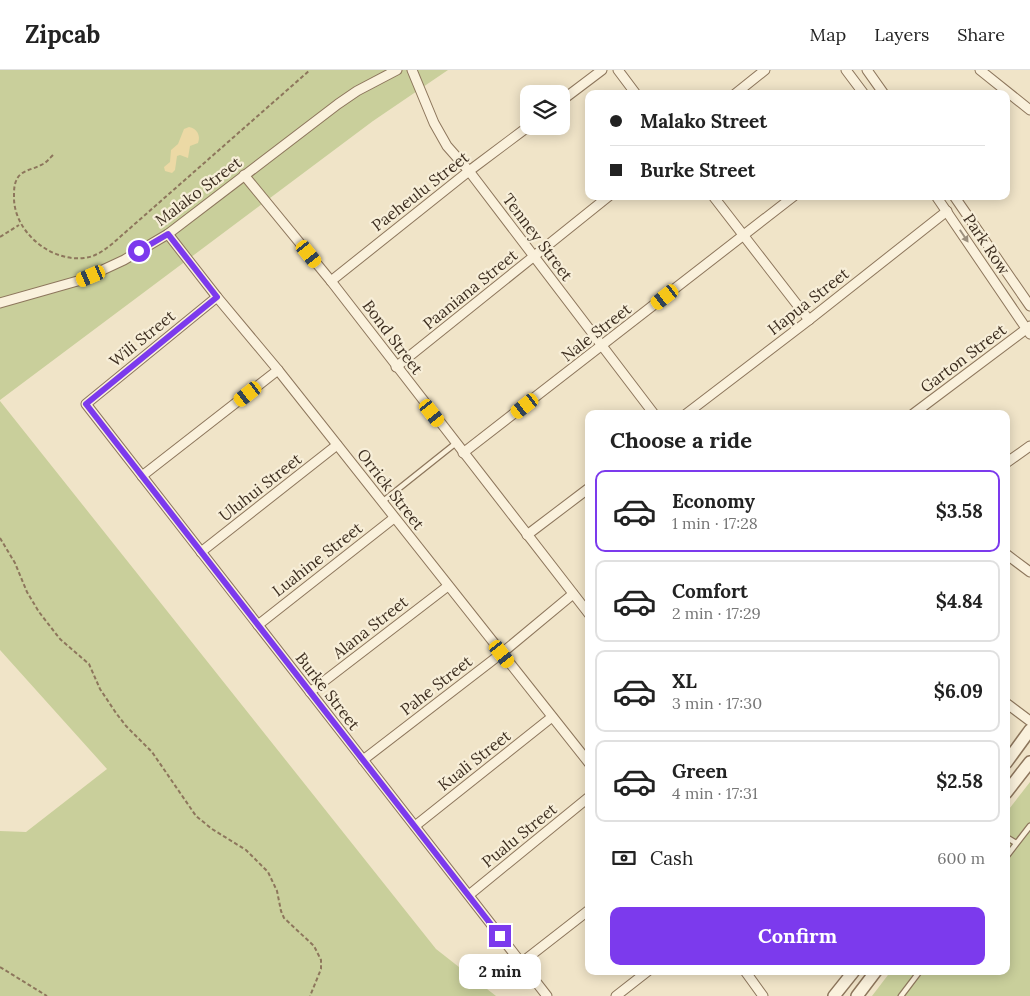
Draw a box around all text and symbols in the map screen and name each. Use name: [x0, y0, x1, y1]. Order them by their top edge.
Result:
text: Zipcab: [25, 19, 100, 50]
text: Map: [810, 23, 846, 46]
text: Layers: [874, 23, 929, 46]
text: Share: [957, 23, 1005, 46]
map controls: [520, 85, 570, 135]
button: layers: [520, 85, 570, 135]
text: Malako Street: [640, 109, 767, 133]
street label: Paeheulu Street: [367, 146, 473, 235]
street label: Malako Street: [151, 152, 246, 230]
text: Burke Street: [640, 158, 755, 182]
street label: Tenney Street: [499, 189, 578, 285]
street label: Park Row: [959, 210, 1015, 279]
one-way arrow: [959, 230, 969, 243]
car: [293, 238, 324, 270]
route start: [128, 240, 150, 262]
street label: Paaniana Street: [419, 244, 522, 333]
car: [74, 263, 107, 289]
street label: Hapua Street: [763, 263, 853, 339]
car: [648, 282, 681, 312]
street label: Bond Street: [358, 296, 428, 379]
street label: Nale Street: [557, 298, 635, 365]
street label: Wili Street: [105, 305, 179, 370]
street label: Garton Street: [916, 319, 1011, 397]
car: [231, 379, 264, 409]
car: [508, 391, 541, 421]
car: [416, 397, 447, 429]
text: Choose a ride: [610, 426, 752, 454]
street label: Orrick Street: [353, 444, 429, 534]
street label: Uluhui Street: [215, 448, 306, 525]
icon: car: [612, 489, 657, 534]
text: Economy: [672, 489, 755, 513]
text: $3.58: [936, 499, 983, 523]
text: 1 min · 17:28: [672, 513, 758, 533]
street label: Luahine Street: [268, 517, 367, 600]
icon: car: [612, 579, 657, 624]
text: Comfort: [672, 579, 748, 603]
text: $4.84: [936, 589, 983, 613]
street label: Alana Street: [328, 591, 412, 663]
text: 2 min · 17:29: [672, 603, 761, 623]
car: [486, 638, 517, 670]
street label: Burke Street: [291, 648, 365, 734]
street label: Pahe Street: [396, 650, 477, 719]
icon: car: [612, 669, 657, 714]
text: XL: [672, 669, 697, 693]
text: $6.09: [934, 679, 983, 703]
text: 3 min · 17:30: [672, 693, 762, 713]
street label: Kuali Street: [434, 725, 515, 795]
icon: car: [612, 759, 657, 804]
text: Green: [672, 759, 728, 783]
text: $2.58: [936, 769, 983, 793]
text: 4 min · 17:31: [672, 783, 758, 803]
street label: Pualu Street: [477, 798, 561, 871]
icon: cash: [610, 844, 638, 872]
text: Cash: [650, 846, 693, 870]
text: 600 m: [937, 848, 985, 868]
button: Confirm: [610, 907, 985, 965]
route end: [489, 925, 511, 947]
callout: 2 min: [459, 954, 541, 988]
text: 2 min: [479, 961, 521, 981]

